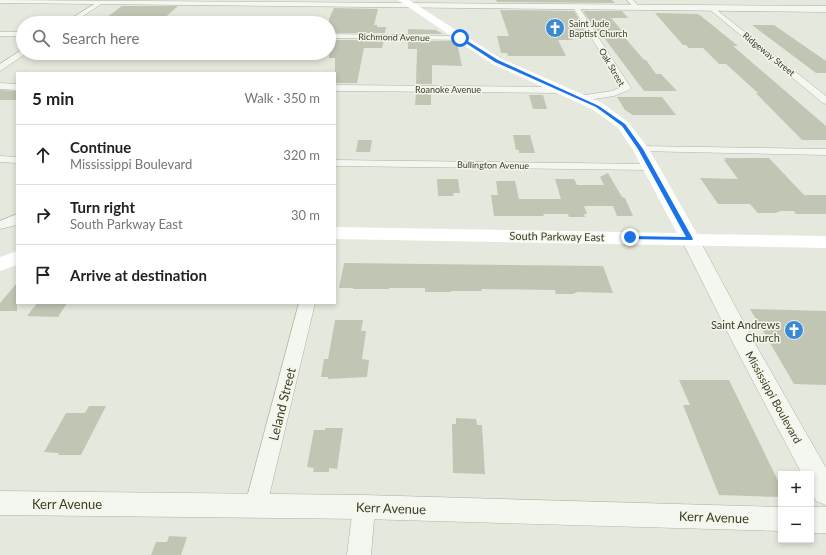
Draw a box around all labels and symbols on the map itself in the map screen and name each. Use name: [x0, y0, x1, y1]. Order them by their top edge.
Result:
church icon: Saint Jude Baptist Church: [544, 17, 566, 39]
place label: Saint Jude Baptist Church: [569, 18, 628, 39]
route start: [451, 29, 469, 47]
street label: Ridgeway Street: [741, 30, 798, 79]
street label: Richmond Avenue: [358, 31, 430, 43]
street label: Oak Street: [597, 46, 628, 89]
street label: Roanoke Avenue: [415, 84, 481, 95]
street label: Bullington Avenue: [457, 159, 529, 171]
route end: [621, 228, 639, 246]
street label: South Parkway East: [509, 229, 605, 243]
place label: Saint Andrews Church: [711, 318, 780, 344]
church icon: Saint Andrews Church: [783, 319, 805, 341]
street label: Mississippi Boulevard: [743, 349, 805, 445]
street label: Leland Street: [265, 366, 299, 442]
street label: Kerr Avenue: [32, 496, 102, 512]
street label: Kerr Avenue: [356, 499, 426, 517]
street label: Kerr Avenue: [679, 508, 749, 526]

